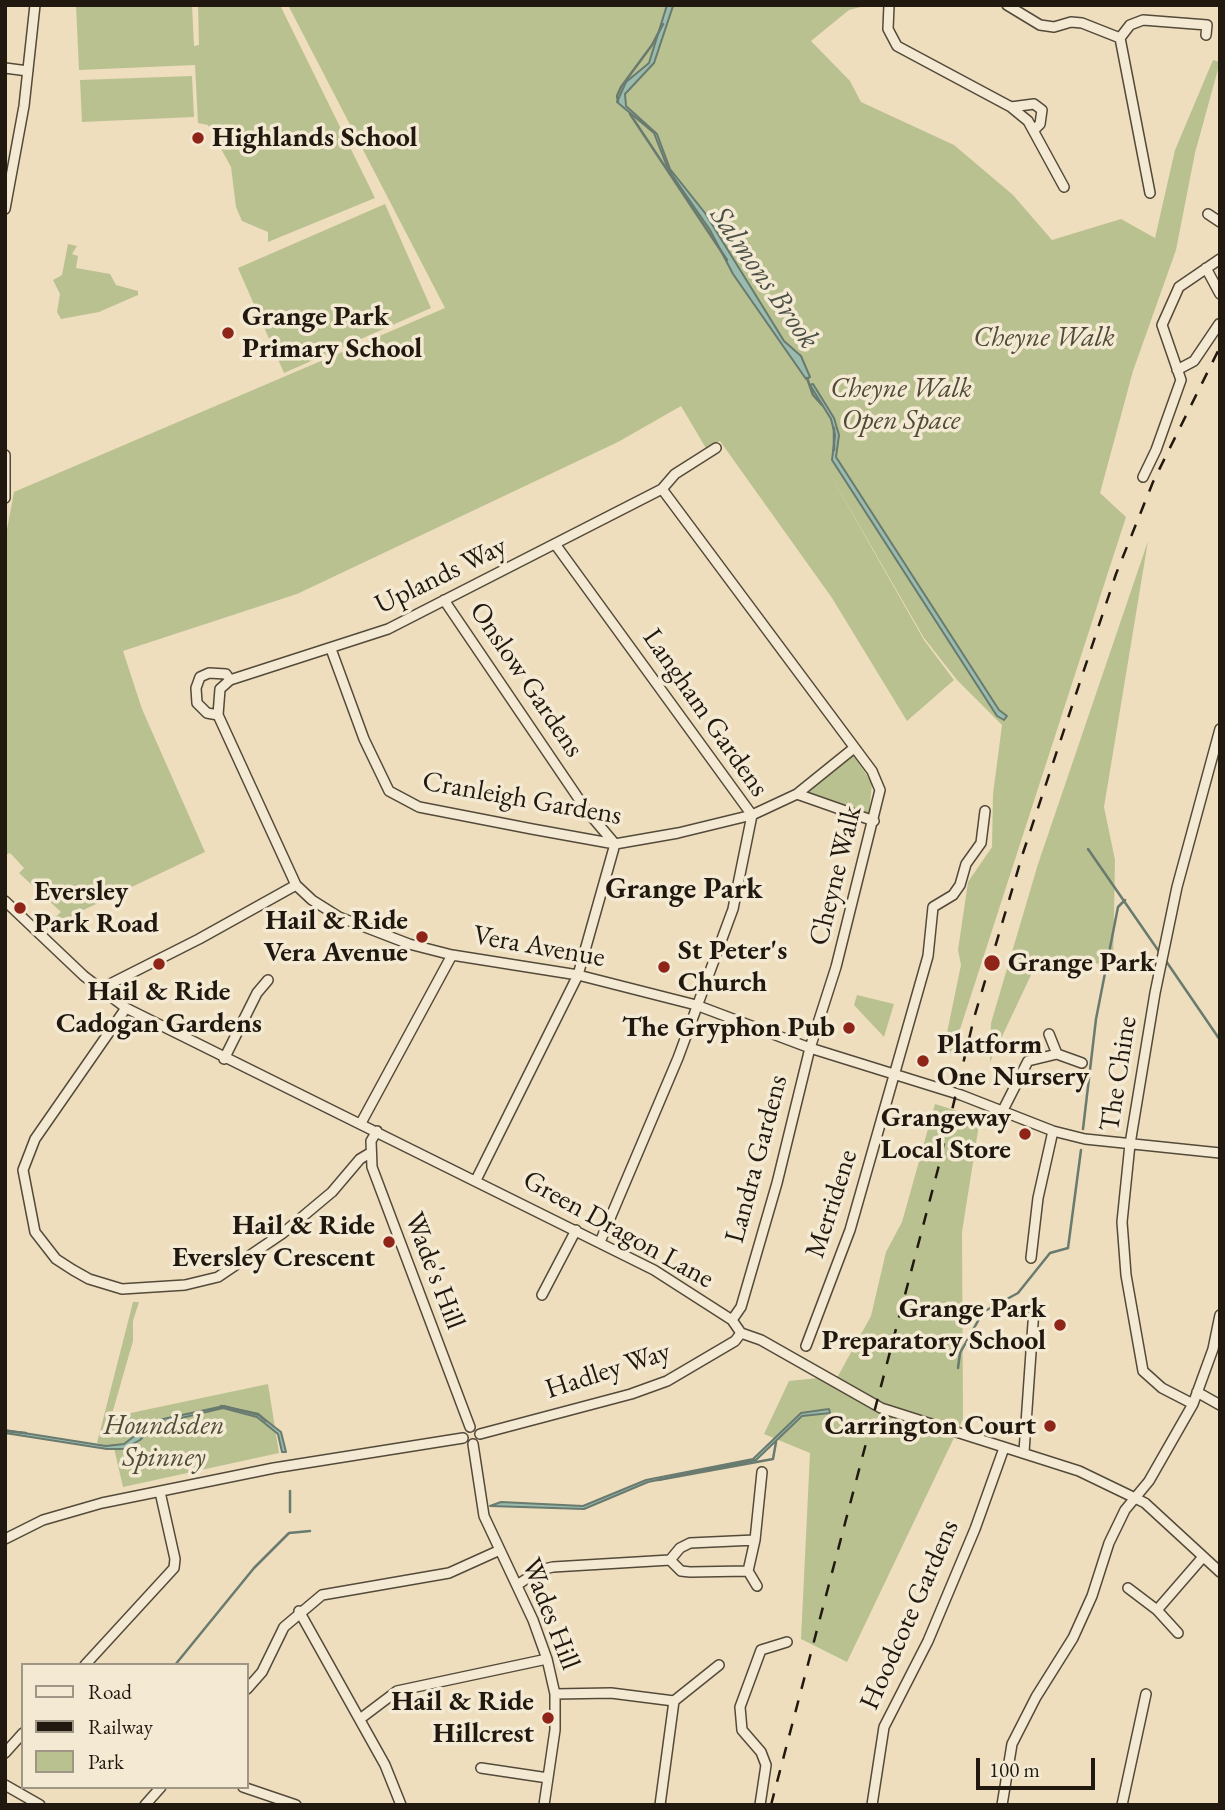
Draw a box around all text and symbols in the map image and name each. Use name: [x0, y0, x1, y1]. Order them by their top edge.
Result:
place label: Highlands School: [212, 121, 417, 155]
marker: Highlands School: [190, 130, 206, 146]
water label: Salmons Brook: [702, 200, 826, 356]
place label: Grange Park Primary School: [242, 300, 422, 366]
park label: Cheyne Walk: [973, 321, 1115, 355]
marker: Grange Park Primary School: [220, 325, 236, 341]
park label: Cheyne Walk Open Space: [830, 372, 972, 438]
street label: Uplands Way: [370, 530, 512, 622]
street label: Onslow Gardens: [462, 596, 590, 764]
street label: Langham Gardens: [635, 623, 775, 803]
street label: Cranleigh Gardens: [420, 765, 624, 833]
street label: Cheyne Walk: [802, 803, 870, 949]
district label: Grange Park: [605, 872, 763, 908]
place label: Eversley Park Road: [34, 875, 159, 941]
marker: Eversley Park Road: [12, 900, 28, 916]
place label: Hail & Ride Vera Avenue: [264, 904, 408, 970]
street label: Vera Avenue: [470, 919, 608, 975]
marker: Hail & Ride Vera Avenue: [414, 929, 430, 945]
place label: St Peter's Church: [678, 934, 787, 1000]
place label: Grange Park: [1008, 946, 1155, 980]
marker: Grange Park: [982, 953, 1002, 973]
marker: Hail & Ride Cadogan Gardens: [151, 956, 167, 972]
marker: St Peter's Church: [656, 959, 672, 975]
place label: Hail & Ride Cadogan Gardens: [56, 975, 262, 1041]
place label: The Gryphon Pub: [622, 1011, 835, 1045]
street label: The Chine: [1093, 1014, 1145, 1134]
marker: The Gryphon Pub: [841, 1020, 857, 1036]
place label: Platform One Nursery: [937, 1028, 1089, 1094]
marker: Platform One Nursery: [915, 1053, 931, 1069]
street label: Landra Gardens: [718, 1071, 796, 1247]
place label: Grangeway Local Store: [881, 1101, 1011, 1167]
marker: Grangeway Local Store: [1017, 1126, 1033, 1142]
street label: Merridene: [799, 1146, 865, 1262]
street label: Green Dragon Lane: [517, 1164, 719, 1296]
street label: Wade's Hill: [396, 1208, 472, 1334]
place label: Hail & Ride Eversley Crescent: [172, 1209, 375, 1275]
marker: Hail & Ride Eversley Crescent: [381, 1234, 397, 1250]
place label: Grange Park Preparatory School: [822, 1292, 1046, 1358]
marker: Grange Park Preparatory School: [1052, 1317, 1068, 1333]
street label: Hadley Way: [541, 1335, 675, 1407]
park label: Houndsden Spinney: [103, 1409, 225, 1475]
place label: Carrington Court: [824, 1409, 1036, 1443]
marker: Carrington Court: [1042, 1418, 1058, 1434]
street label: Hoodcote Gardens: [853, 1515, 967, 1715]
street label: Wades Hill: [513, 1553, 587, 1675]
legend: [21, 1663, 248, 1789]
text: Road: [88, 1678, 132, 1705]
place label: Hail & Ride Hillcrest: [391, 1685, 534, 1751]
marker: Hail & Ride Hillcrest: [540, 1710, 556, 1726]
text: Railway: [88, 1713, 153, 1740]
scale bar: [980, 1744, 1099, 1788]
text: Park: [88, 1748, 124, 1775]
text: 100 m: [989, 1756, 1040, 1783]

